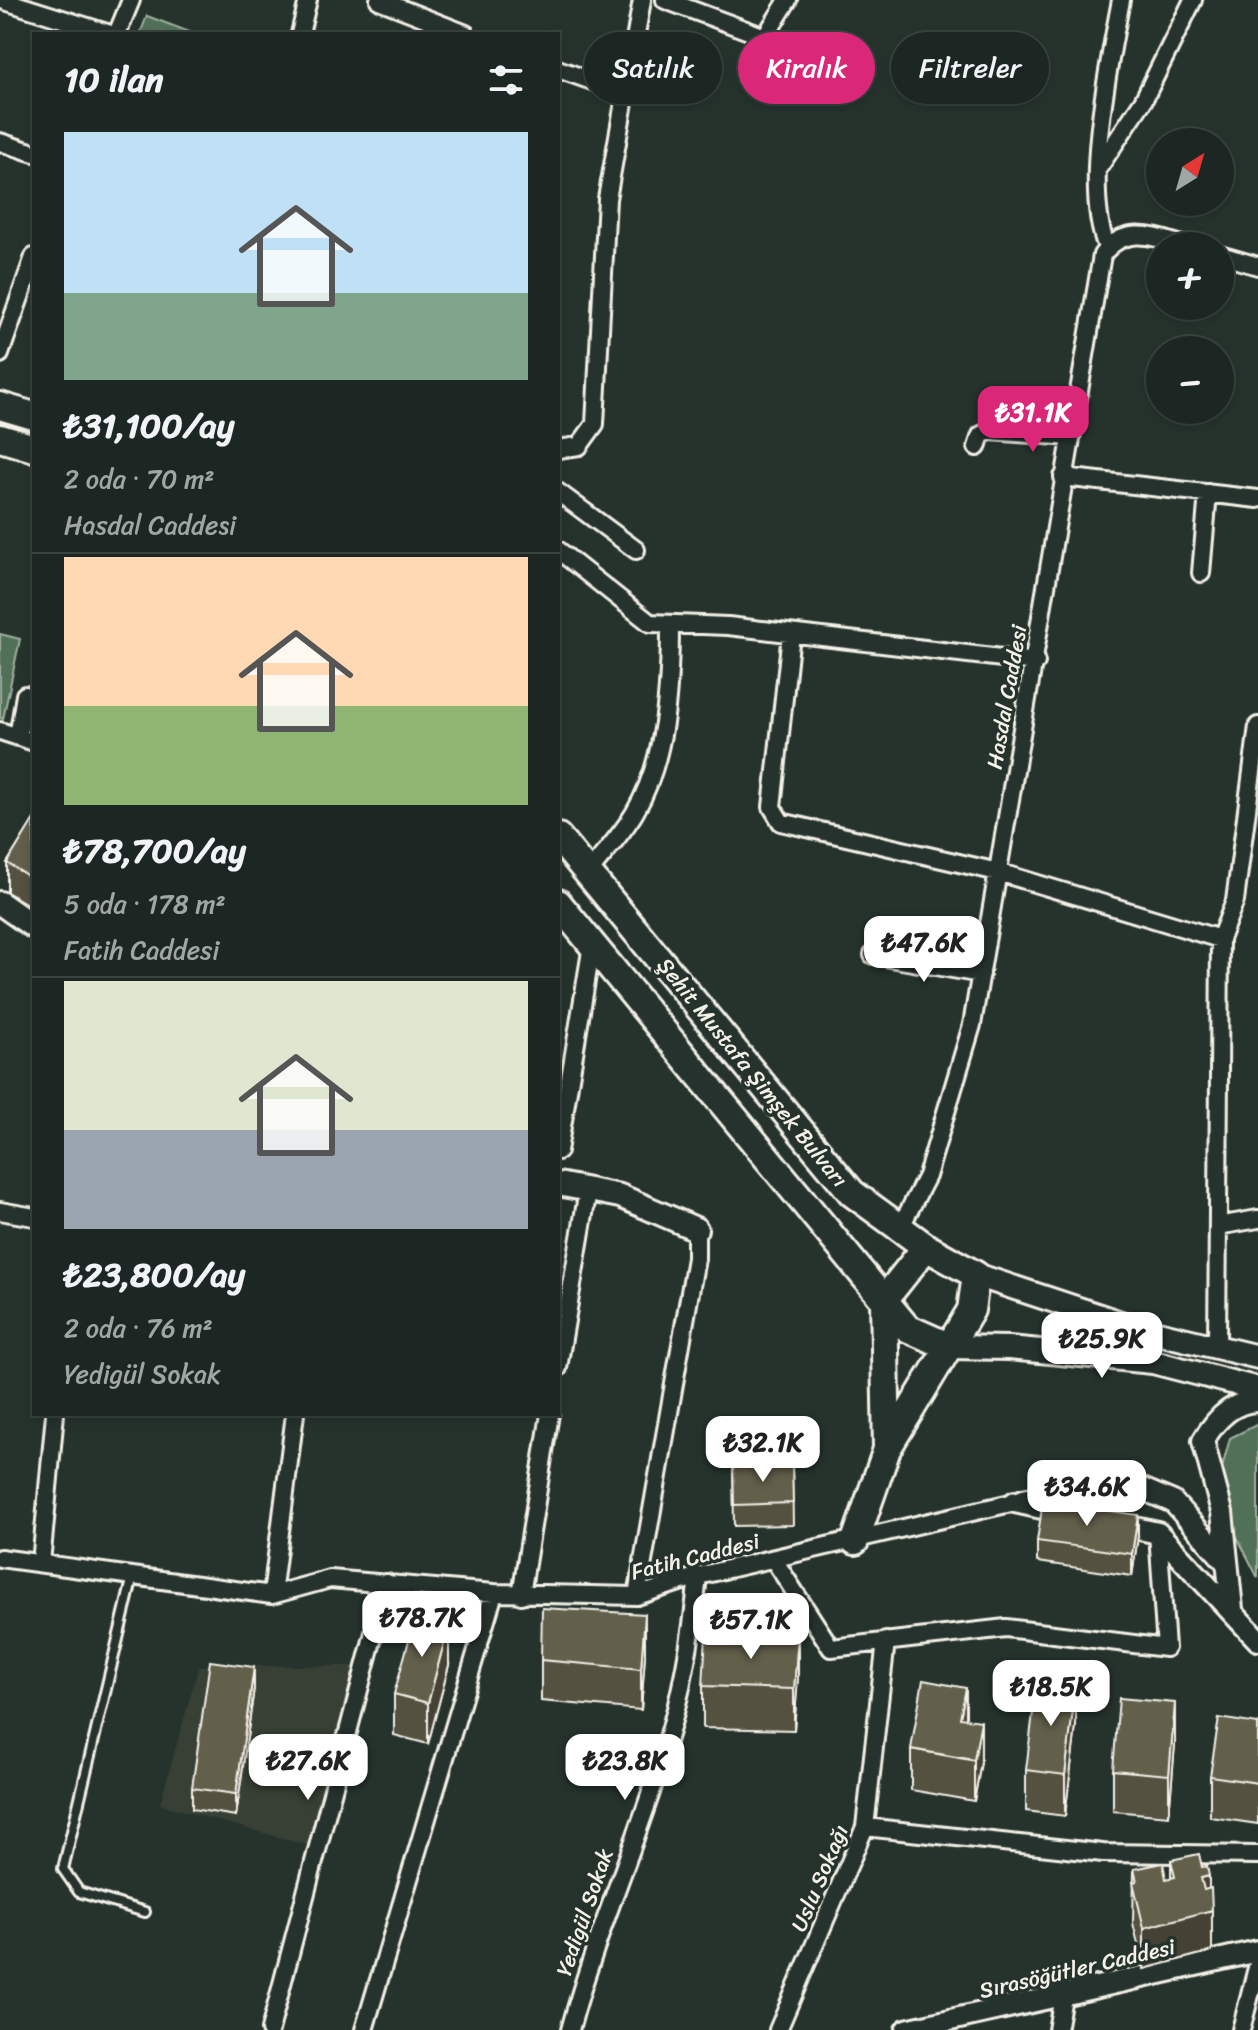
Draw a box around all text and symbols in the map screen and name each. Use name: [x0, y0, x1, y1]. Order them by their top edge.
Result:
chip: Satılık: [584, 32, 722, 104]
chip: Kiralık: [738, 32, 875, 104]
chip: Filtreler: [891, 32, 1049, 104]
text: 10 ilan: [64, 50, 163, 110]
icon: filters: [484, 58, 528, 102]
north arrow: [1146, 128, 1234, 216]
map controls: [1146, 128, 1234, 424]
icon: home: [224, 184, 368, 328]
button: +: [1146, 232, 1234, 320]
button: −: [1146, 336, 1234, 424]
pin: ₺31.1K: [968, 386, 1098, 454]
text: ₺31.1K: [996, 389, 1070, 435]
text: ₺31,100/ay: [64, 396, 234, 456]
text: 2 oda · 70 m²: [64, 456, 214, 502]
text: Hasdal Caddesi: [64, 502, 236, 548]
icon: home: [224, 609, 368, 753]
street label: Hasdal Caddesi: [975, 621, 1039, 772]
text: ₺78,700/ay: [64, 821, 246, 881]
text: 5 oda · 178 m²: [64, 881, 226, 927]
pin: ₺47.6K: [859, 916, 989, 984]
text: ₺47.6K: [882, 919, 966, 965]
text: Fatih Caddesi: [64, 927, 219, 973]
street label: Şehit Mustafa Şimşek Bulvarı: [647, 948, 858, 1196]
icon: home: [224, 1033, 368, 1177]
text: ₺23,800/ay: [64, 1245, 245, 1305]
text: 2 oda · 76 m²: [64, 1305, 213, 1351]
pin: ₺25.9K: [1037, 1312, 1167, 1380]
text: ₺25.9K: [1060, 1315, 1144, 1361]
text: Yedigül Sokak: [64, 1351, 221, 1397]
pin: ₺32.1K: [698, 1416, 828, 1484]
text: ₺32.1K: [724, 1419, 802, 1465]
pin: ₺34.6K: [1022, 1460, 1152, 1528]
text: ₺34.6K: [1045, 1463, 1129, 1509]
street label: Fatih Caddesi: [627, 1521, 764, 1591]
pin: ₺78.7K: [357, 1591, 487, 1659]
pin: ₺57.1K: [686, 1593, 816, 1661]
text: ₺78.7K: [380, 1594, 464, 1640]
text: ₺57.1K: [711, 1596, 791, 1642]
pin: ₺18.5K: [986, 1660, 1116, 1728]
text: ₺18.5K: [1011, 1663, 1091, 1709]
pin: ₺27.6K: [243, 1734, 373, 1802]
pin: ₺23.8K: [560, 1734, 690, 1802]
text: ₺27.6K: [267, 1737, 349, 1783]
text: ₺23.8K: [584, 1737, 666, 1783]
street label: Uslu Sokağı: [779, 1818, 860, 1938]
street label: Yedigül Sokak: [544, 1843, 625, 1981]
street label: Sırasöğütler Caddesi: [975, 1927, 1180, 2010]

